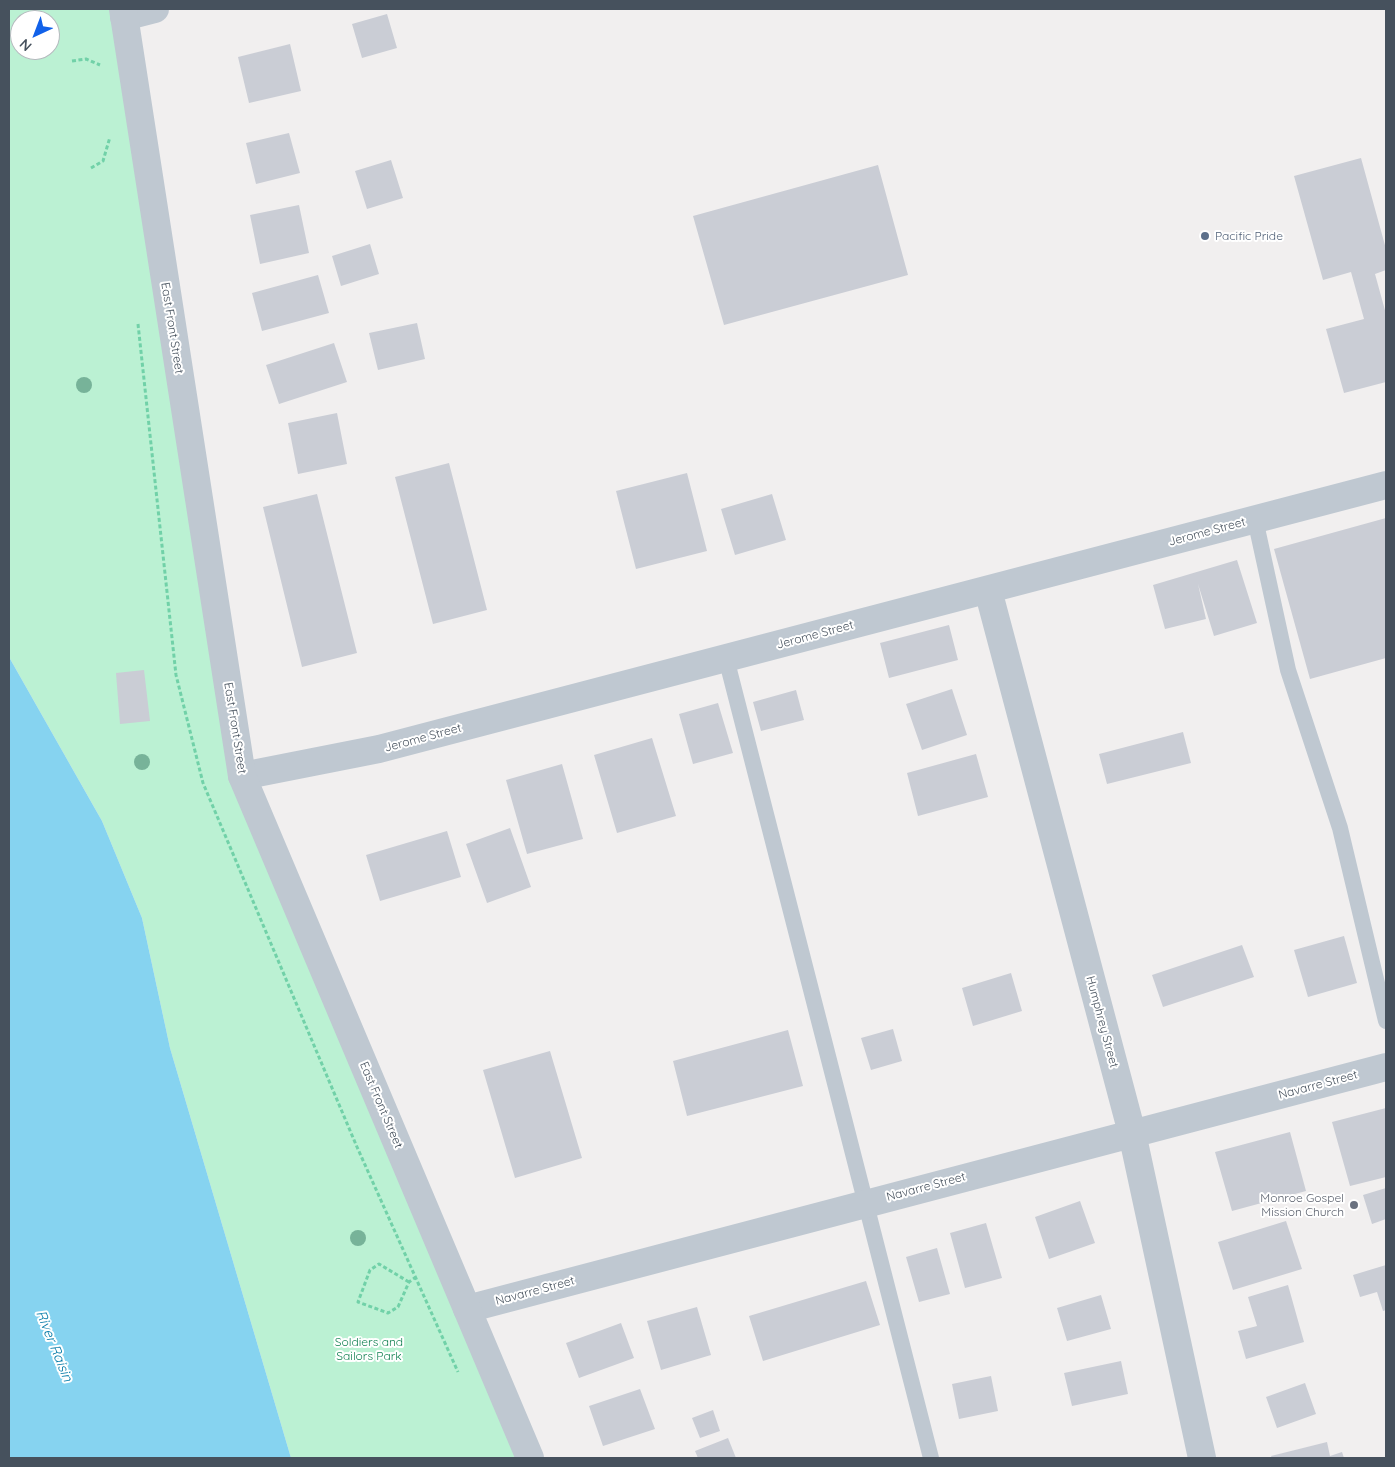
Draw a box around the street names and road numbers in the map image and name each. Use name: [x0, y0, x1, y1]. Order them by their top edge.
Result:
street label: East Front Street: [158, 281, 186, 375]
street label: Jerome Street: [1167, 515, 1247, 549]
street label: Jerome Street: [775, 618, 855, 652]
street label: East Front Street: [221, 681, 249, 775]
street label: Jerome Street: [383, 721, 463, 755]
street label: Humphrey Street: [1083, 975, 1121, 1069]
street label: East Front Street: [356, 1060, 406, 1150]
street label: Navarre Street: [1277, 1068, 1359, 1102]
street label: Navarre Street: [885, 1170, 967, 1204]
street label: Navarre Street: [494, 1274, 576, 1308]

